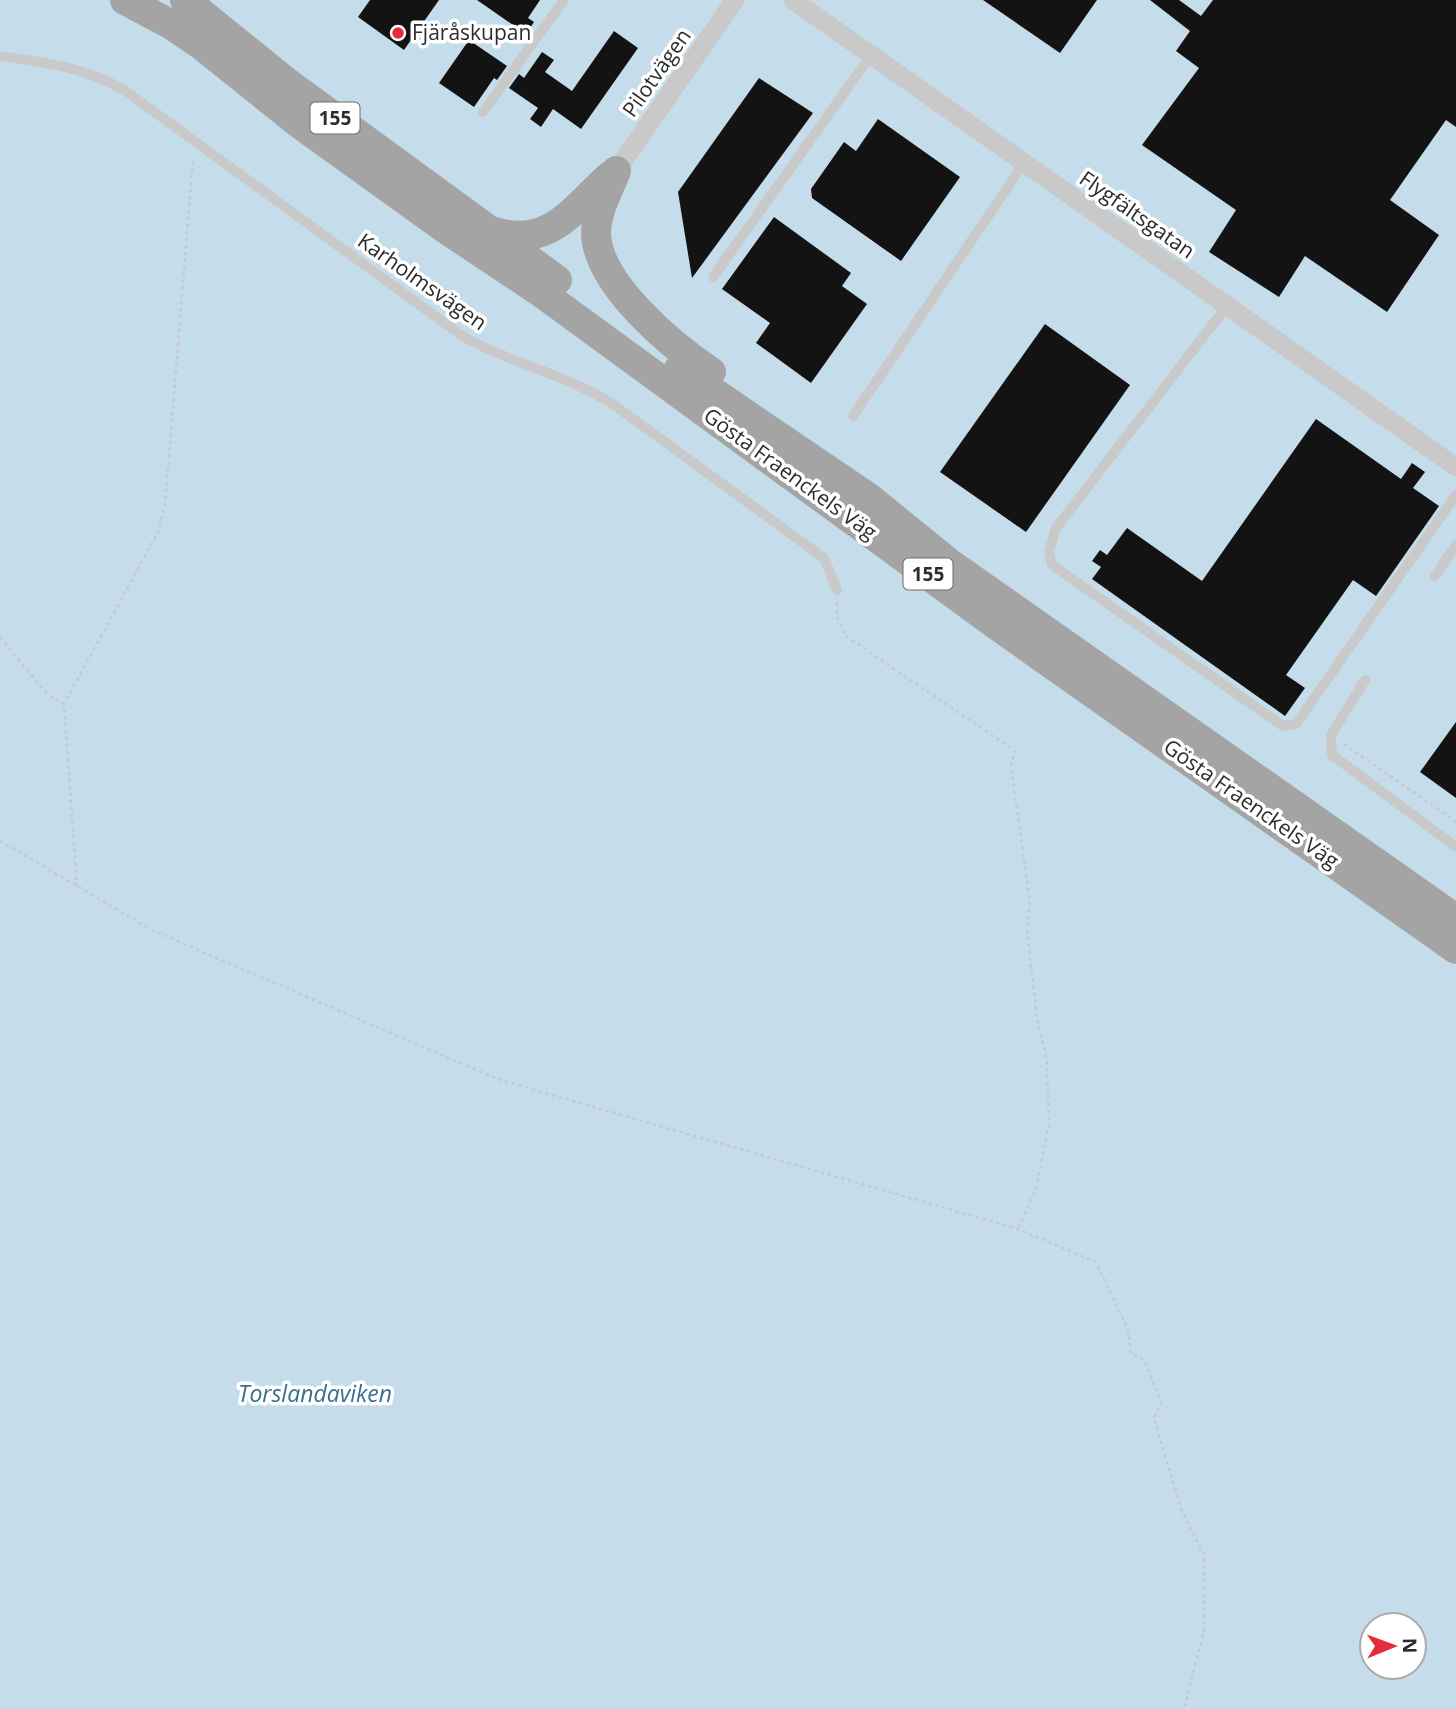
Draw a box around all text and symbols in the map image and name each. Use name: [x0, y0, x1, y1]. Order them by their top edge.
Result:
place label: Fjäråskupan: [412, 18, 531, 46]
street label: Pilotvägen: [616, 23, 697, 122]
marker: Fjäråskupan: [390, 25, 406, 41]
road number: 155: [310, 102, 360, 134]
street label: Flygfältsgatan: [1074, 164, 1201, 264]
street label: Karholmsvägen: [352, 226, 493, 336]
street label: Gösta Fraenckels Väg: [698, 401, 883, 546]
road number: 155: [904, 558, 953, 590]
street label: Gösta Fraenckels Väg: [1159, 732, 1345, 874]
water label: Torslandaviken: [238, 1377, 392, 1409]
north arrow: [1358, 1611, 1428, 1681]
text: N: [1397, 1638, 1423, 1654]

